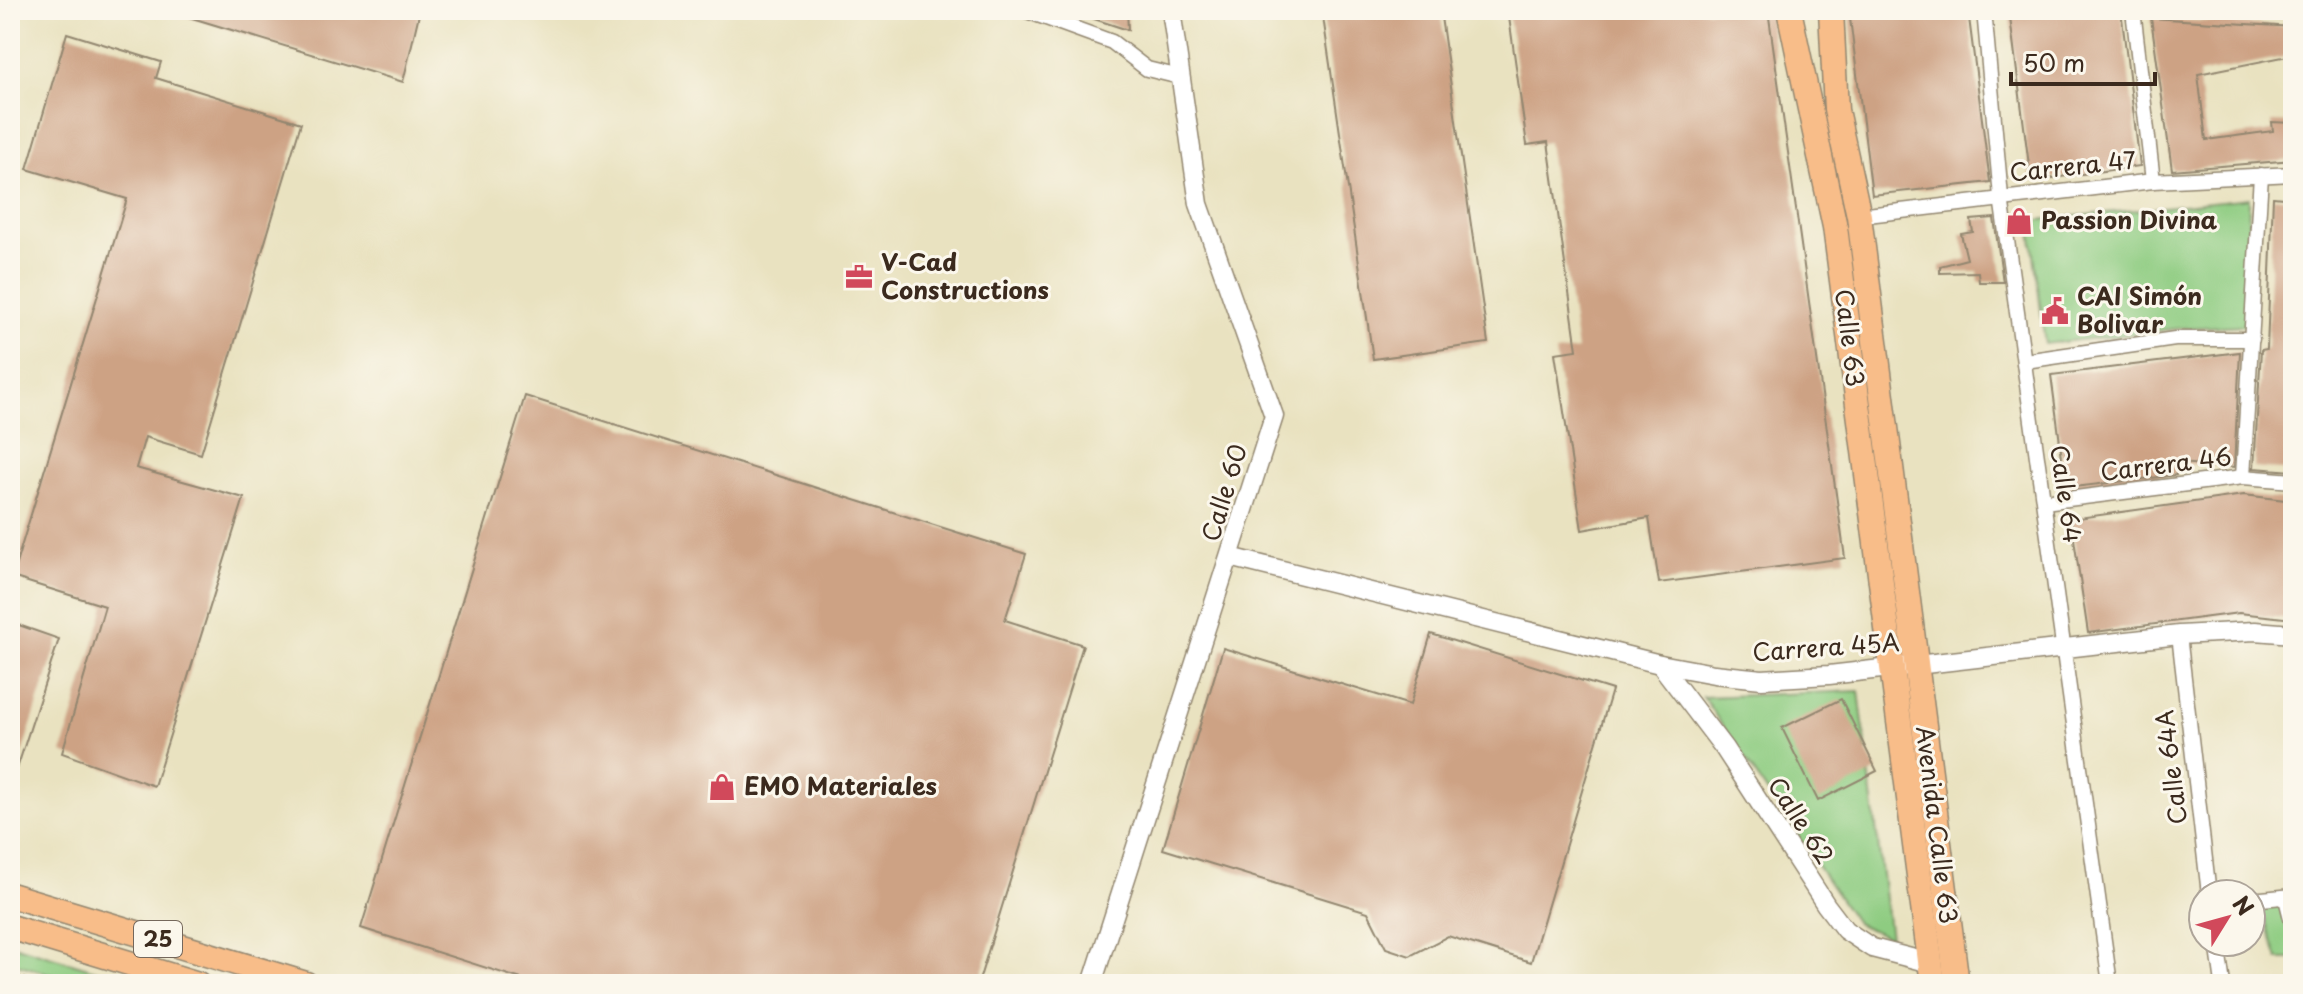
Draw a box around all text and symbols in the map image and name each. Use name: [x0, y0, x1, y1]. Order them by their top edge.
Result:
scale bar: [2011, 36, 2155, 86]
text: 50 m: [2023, 44, 2085, 80]
street label: Carrera 47: [2008, 140, 2138, 190]
place label: Passion Divina: [2041, 201, 2218, 237]
shop icon: Passion Divina: [2004, 206, 2034, 236]
place label: V-Cad Constructions: [881, 243, 1049, 307]
office icon: V-Cad Constructions: [844, 262, 874, 292]
place label: CAI Simón Bolivar: [2077, 277, 2202, 341]
street label: Calle 63: [1827, 287, 1875, 389]
public building icon: CAI Simón Bolivar: [2040, 296, 2070, 326]
street label: Carrera 46: [2098, 437, 2233, 489]
street label: Calle 60: [1191, 439, 1255, 546]
street label: Calle 64: [2042, 442, 2092, 545]
street label: Carrera 45A: [1751, 623, 1901, 669]
street label: Calle 64A: [2145, 708, 2195, 827]
street label: Avenida Calle 63: [1908, 724, 1968, 926]
place label: EMO Materiales: [744, 767, 937, 803]
street label: Calle 62: [1760, 769, 1843, 871]
shop icon: EMO Materiales: [707, 772, 737, 802]
north arrow: [2187, 878, 2267, 958]
text: N: [2226, 888, 2263, 922]
road number: 25: [134, 921, 182, 957]

